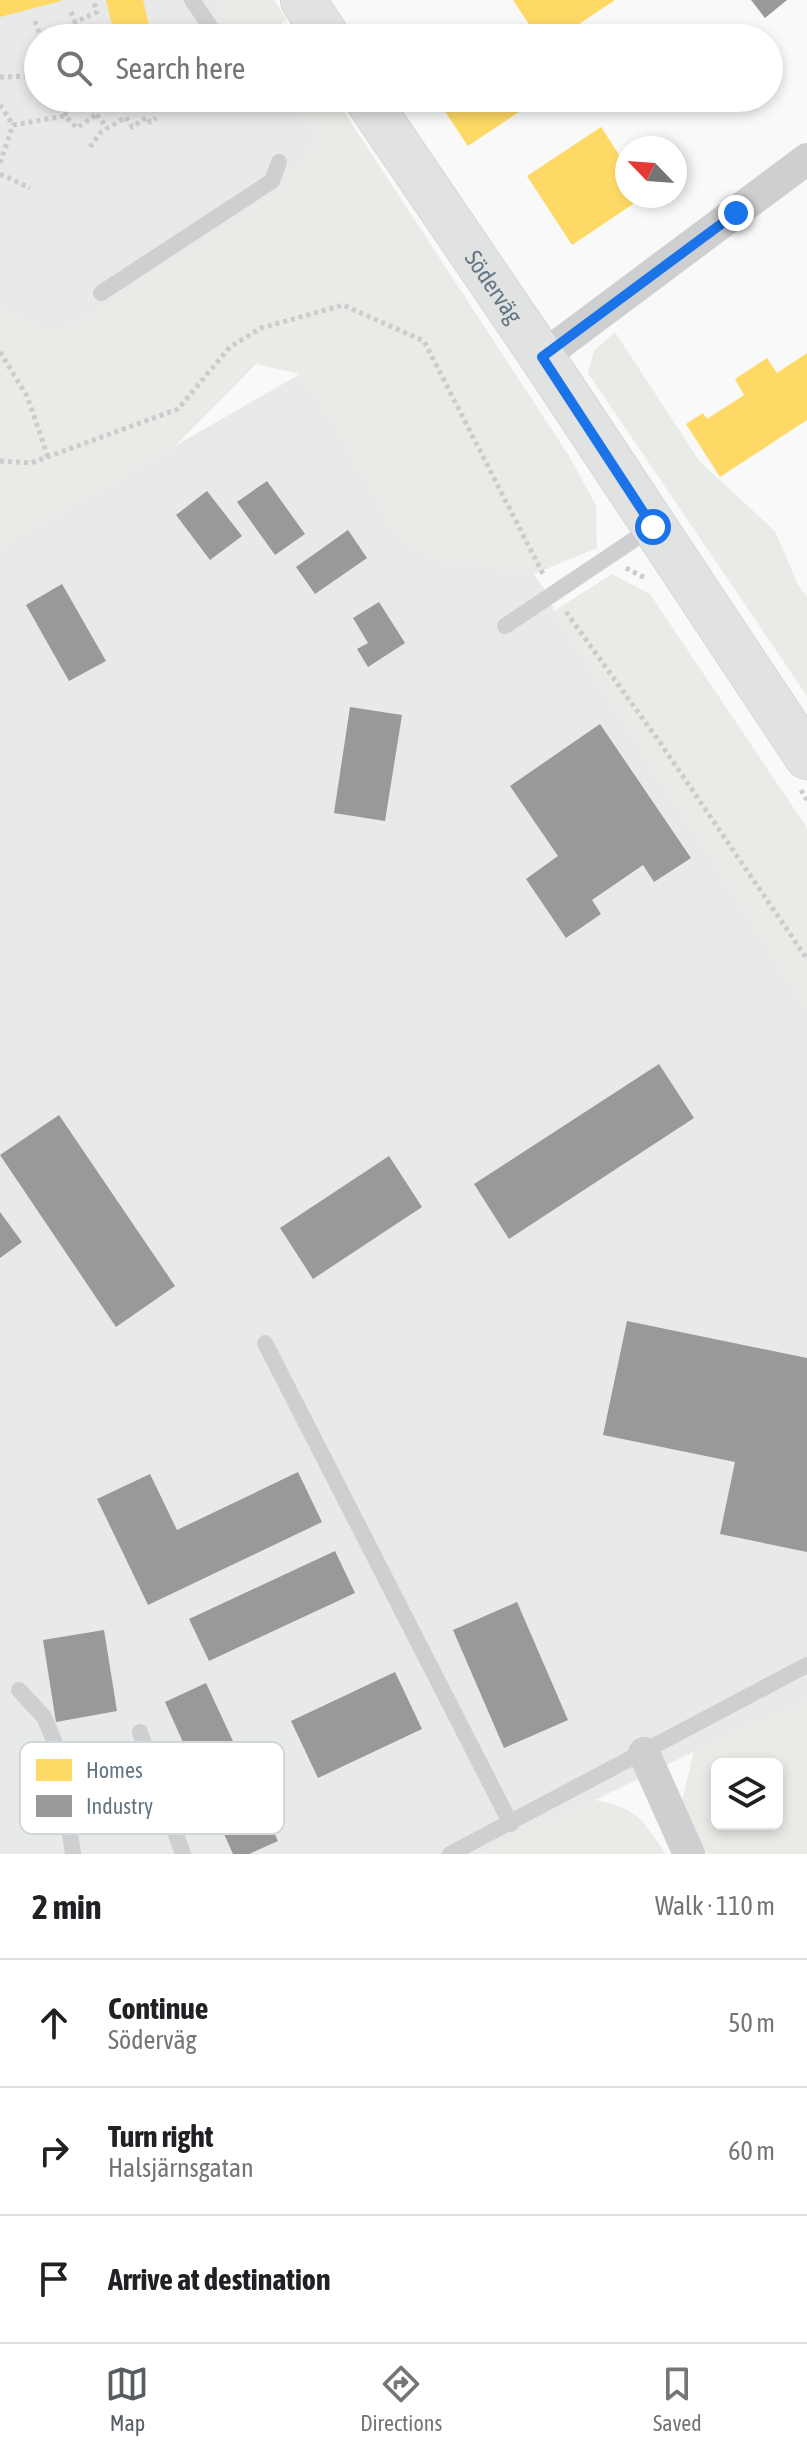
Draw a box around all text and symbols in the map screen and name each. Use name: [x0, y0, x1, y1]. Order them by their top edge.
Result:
search box: [24, 24, 783, 112]
icon: search: [52, 46, 96, 90]
text: Search here: [116, 51, 245, 85]
north arrow: [615, 136, 687, 208]
route end: [718, 195, 754, 231]
street label: Söderväg: [460, 245, 529, 329]
route start: [635, 509, 671, 545]
legend: [20, 1742, 284, 1834]
text: Homes: [86, 1757, 143, 1783]
map controls: [711, 1758, 783, 1830]
button: layers: [711, 1758, 783, 1830]
text: Industry: [86, 1793, 153, 1819]
text: 2 min: [32, 1887, 101, 1926]
text: Walk · 110 m: [655, 1891, 775, 1921]
text: Continue: [108, 1991, 208, 2025]
icon: ahead: [32, 2001, 76, 2045]
text: 50 m: [728, 2008, 775, 2038]
text: Söderväg: [108, 2025, 197, 2055]
text: Turn right: [108, 2119, 214, 2153]
icon: right: [32, 2129, 76, 2173]
text: 60 m: [728, 2136, 775, 2166]
text: Halsjärnsgatan: [108, 2153, 254, 2183]
icon: arrive: [32, 2257, 76, 2301]
text: Arrive at destination: [108, 2262, 330, 2296]
tab: Map: [105, 2362, 149, 2436]
tab: Directions: [360, 2362, 442, 2436]
tab: Saved: [653, 2362, 702, 2436]

